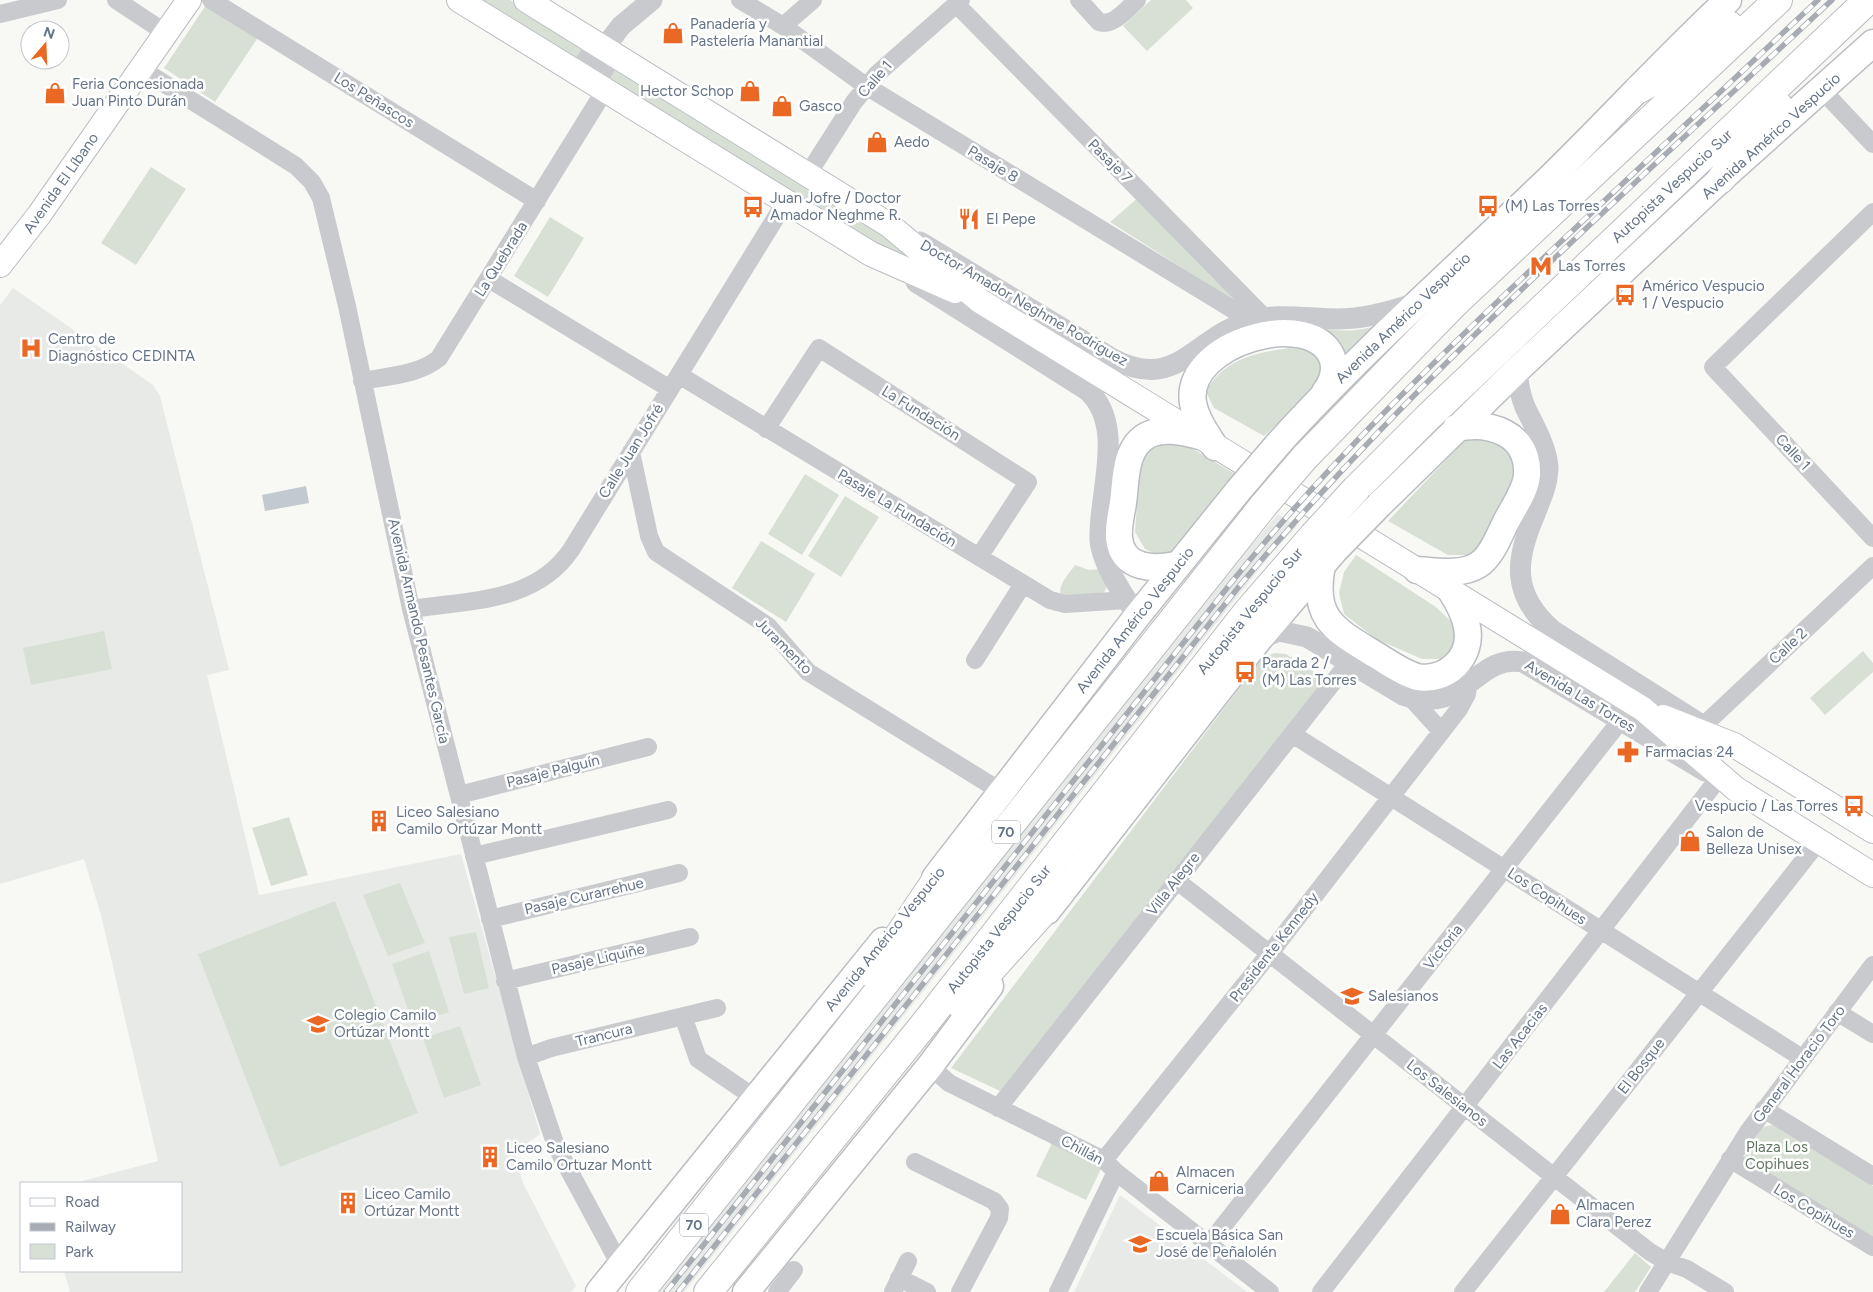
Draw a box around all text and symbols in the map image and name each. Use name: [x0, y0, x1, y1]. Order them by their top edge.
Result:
place label: Panadería y Pastelería Manantial: [690, 15, 823, 50]
north arrow: [20, 20, 70, 70]
shop icon: Panadería y Pastelería Manantial: [660, 20, 686, 46]
text: N: [41, 23, 57, 43]
street label: Calle 1: [854, 57, 896, 101]
street label: Los Peñascos: [331, 68, 417, 132]
street label: Avenida Américo Vespucio: [1698, 69, 1844, 203]
place label: Feria Concesionada Juan Pinto Durán: [72, 75, 204, 110]
shop icon: Hector Schop: [737, 78, 763, 104]
shop icon: Feria Concesionada Juan Pinto Durán: [42, 80, 68, 106]
place label: Hector Schop: [640, 82, 734, 100]
shop icon: Gasco: [769, 93, 795, 119]
place label: Gasco: [799, 97, 842, 115]
street label: Autopista Vespucio Sur: [1608, 126, 1736, 246]
street label: Avenida El Líbano: [20, 129, 103, 237]
shop icon: Aedo: [864, 129, 890, 155]
place label: Aedo: [894, 133, 930, 151]
street label: Pasaje 7: [1084, 135, 1136, 187]
street label: Pasaje 8: [964, 142, 1022, 186]
place label: Juan Jofre / Doctor Amador Neghme R.: [770, 189, 901, 224]
bus stop icon: (M) Las Torres: [1475, 193, 1501, 219]
bus stop icon: Juan Jofre / Doctor Amador Neghme R.: [740, 194, 766, 220]
place label: (M) Las Torres: [1505, 197, 1599, 215]
restaurant icon: El Pepe: [956, 206, 982, 232]
place label: El Pepe: [986, 210, 1036, 228]
street label: La Quebrada: [471, 218, 531, 300]
street label: Doctor Amador Neghme Rodríguez: [917, 236, 1131, 370]
street label: Avenida Américo Vespucio: [1332, 249, 1474, 387]
metro station icon: Las Torres: [1528, 253, 1554, 279]
place label: Las Torres: [1558, 257, 1626, 275]
place label: Américo Vespucio 1 / Vespucio: [1642, 277, 1765, 312]
bus stop icon: Américo Vespucio 1 / Vespucio: [1612, 282, 1638, 308]
place label: Centro de Diagnóstico CEDINTA: [48, 330, 195, 365]
hospital icon: Centro de Diagnóstico CEDINTA: [18, 335, 44, 361]
street label: La Fundación: [878, 382, 964, 444]
street label: Calle Juan Jofré: [595, 400, 667, 502]
street label: Calle 1: [1772, 430, 1814, 474]
street label: Pasaje La Fundación: [834, 465, 960, 551]
street label: Avenida Armando Pesantes García: [384, 517, 454, 745]
street label: Avenida Américo Vespucio: [1072, 543, 1198, 697]
street label: Autopista Vespucio Sur: [1193, 544, 1307, 678]
street label: Juramento: [752, 614, 816, 678]
street label: Calle 2: [1765, 624, 1811, 668]
place label: Parada 2 / (M) Las Torres: [1262, 654, 1356, 689]
street label: Avenida Las Torres: [1522, 656, 1638, 736]
bus stop icon: Parada 2 / (M) Las Torres: [1232, 659, 1258, 685]
pharmacy icon: Farmacias 24: [1615, 739, 1641, 765]
place label: Farmacias 24: [1645, 743, 1734, 761]
street label: Pasaje Palguín: [505, 751, 601, 791]
bus stop icon: Vespucio / Las Torres: [1841, 793, 1867, 819]
place label: Vespucio / Las Torres: [1695, 797, 1838, 815]
place label: Liceo Salesiano Camilo Ortúzar Montt: [396, 803, 542, 838]
building icon: Liceo Salesiano Camilo Ortúzar Montt: [366, 808, 392, 834]
road number: 70: [992, 820, 1020, 844]
place label: Salon de Belleza Unisex: [1706, 823, 1802, 858]
shop icon: Salon de Belleza Unisex: [1677, 828, 1703, 854]
street label: Villa Alegre: [1143, 849, 1203, 919]
street label: Autopista Vespucio Sur: [943, 861, 1055, 997]
street label: Avenida Américo Vespucio: [821, 863, 949, 1015]
street label: Los Copihues: [1504, 864, 1590, 928]
street label: Pasaje Curarrehue: [523, 874, 645, 918]
street label: Presidente Kennedy: [1226, 889, 1322, 1005]
street label: Victoria: [1420, 921, 1466, 973]
street label: Pasaje Liquiñe: [550, 940, 646, 978]
school or university icon: Salesianos: [1339, 983, 1365, 1009]
place label: Salesianos: [1368, 987, 1439, 1005]
street label: Las Acacias: [1489, 1000, 1551, 1072]
street label: General Horacio Toro: [1749, 1001, 1849, 1126]
place label: Colegio Camilo Ortúzar Montt: [334, 1006, 437, 1041]
school or university icon: Colegio Camilo Ortúzar Montt: [305, 1011, 331, 1037]
street label: Trancura: [574, 1019, 634, 1051]
street label: El Bosque: [1614, 1034, 1668, 1098]
street label: Los Salesianos: [1403, 1056, 1491, 1130]
street label: Chillán: [1058, 1131, 1106, 1169]
park label: Plaza Los Copihues: [1745, 1138, 1809, 1173]
place label: Liceo Salesiano Camilo Ortuzar Montt: [506, 1139, 652, 1174]
building icon: Liceo Salesiano Camilo Ortuzar Montt: [477, 1144, 503, 1170]
place label: Almacen Carniceria: [1176, 1163, 1244, 1198]
shop icon: Almacen Carniceria: [1146, 1168, 1172, 1194]
street label: Los Copihues: [1770, 1180, 1858, 1242]
legend: [20, 1182, 182, 1272]
place label: Liceo Camilo Ortúzar Montt: [364, 1185, 460, 1220]
building icon: Liceo Camilo Ortúzar Montt: [335, 1190, 361, 1216]
text: Road: [65, 1193, 100, 1211]
place label: Almacen Clara Perez: [1576, 1196, 1652, 1231]
shop icon: Almacen Clara Perez: [1547, 1201, 1573, 1227]
road number: 70: [680, 1214, 708, 1236]
text: Railway: [65, 1218, 116, 1236]
place label: Escuela Básica San José de Peñalolén: [1156, 1226, 1283, 1261]
school or university icon: Escuela Básica San José de Peñalolén: [1127, 1231, 1153, 1257]
text: Park: [65, 1243, 94, 1261]

